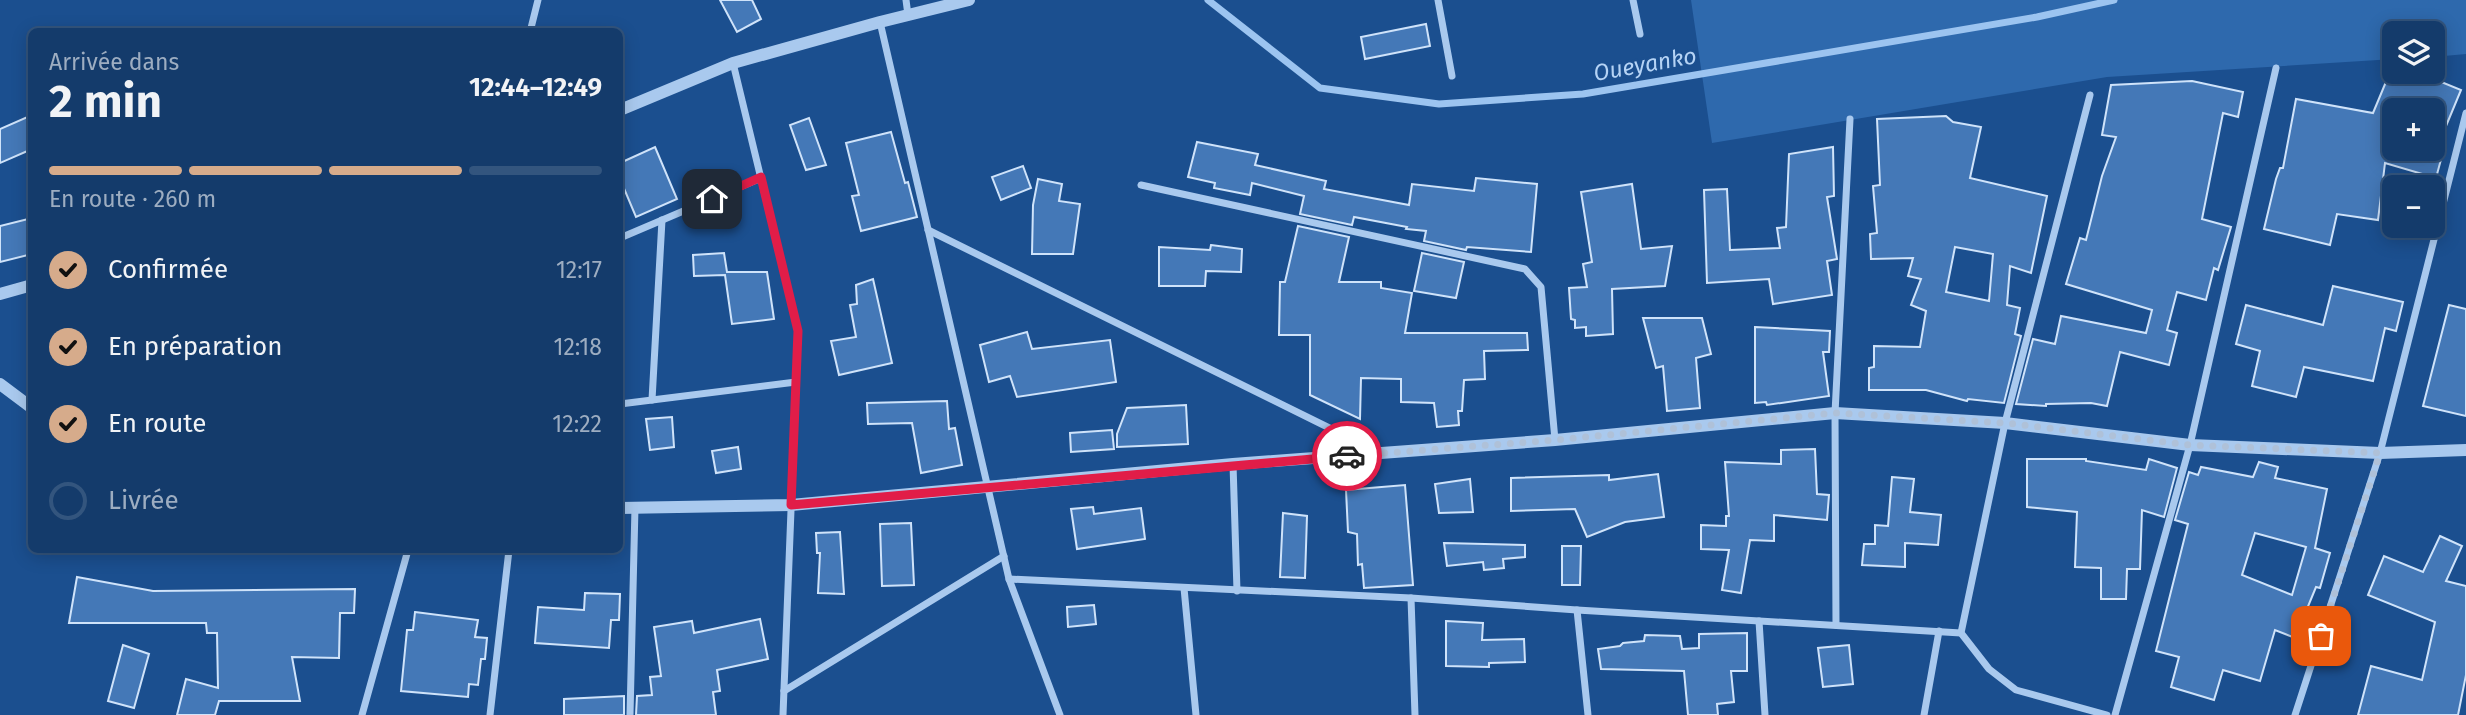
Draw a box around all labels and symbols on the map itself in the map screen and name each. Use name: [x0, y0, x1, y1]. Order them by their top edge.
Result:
water label: Oueyanko: [1591, 41, 1699, 87]
pin: [682, 169, 742, 229]
courier: [1312, 421, 1382, 491]
pin: [2291, 606, 2351, 666]

